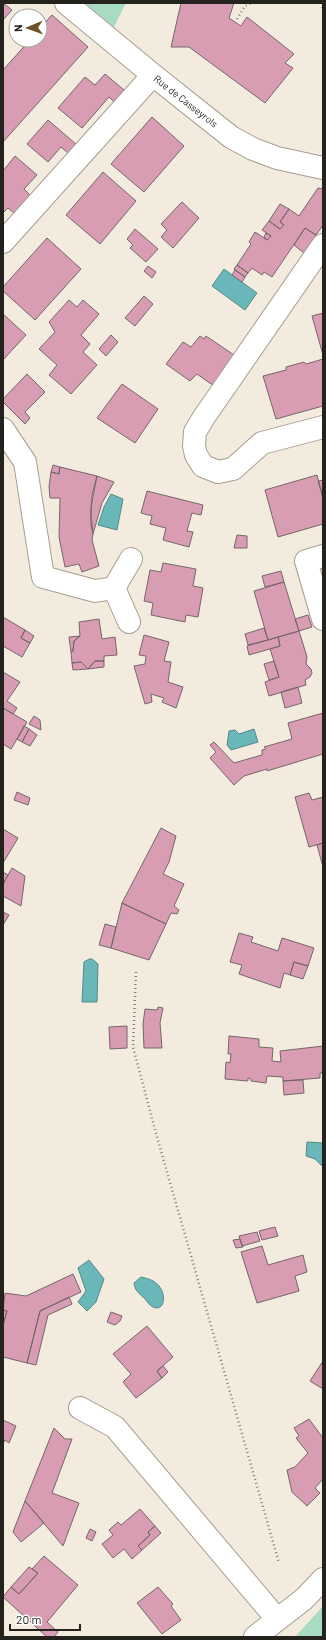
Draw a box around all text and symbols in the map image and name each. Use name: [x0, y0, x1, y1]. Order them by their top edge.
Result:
north arrow: [8, 8, 48, 48]
text: N: [11, 24, 24, 32]
street label: Rue de Casseyrols: [152, 72, 221, 130]
scale bar: [10, 1606, 80, 1632]
text: 20 m: [16, 1612, 42, 1626]

